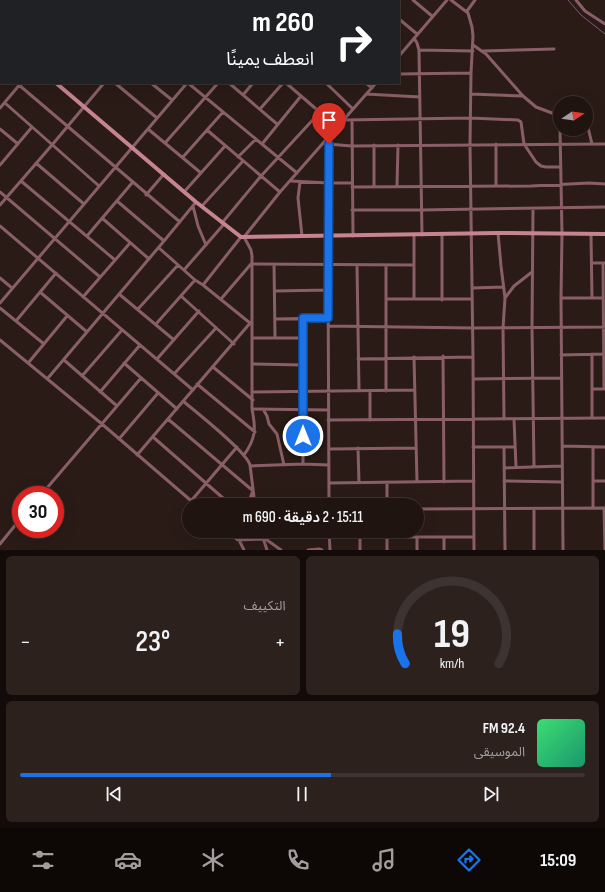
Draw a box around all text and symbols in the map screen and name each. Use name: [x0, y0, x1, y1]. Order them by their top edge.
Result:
text: 260 m: [252, 6, 314, 39]
icon: right: [328, 16, 380, 68]
text: انعطف يمينًا: [226, 49, 314, 70]
north arrow: [553, 96, 593, 136]
map controls: [553, 96, 593, 136]
pin: [312, 103, 346, 144]
icon: arrive: [318, 109, 340, 131]
position arrow: [282, 415, 324, 457]
speed limit sign: 30: [12, 486, 64, 538]
text: 15:11 · 2 دقيقة · 690 m: [243, 508, 363, 527]
text: التكييف: [244, 598, 286, 614]
text: 19: [434, 609, 470, 658]
text: 23°: [135, 624, 170, 660]
text: −: [20, 629, 31, 656]
text: +: [275, 629, 286, 656]
text: km/h: [440, 654, 465, 671]
text: 92.4 FM: [483, 719, 525, 738]
text: الموسيقى: [474, 744, 525, 760]
icon: previous: [103, 783, 125, 805]
icon: pause: [291, 783, 313, 805]
icon: next: [480, 783, 502, 805]
icon: filters: [29, 846, 57, 874]
icon: car: [114, 846, 142, 874]
icon: climate: [199, 846, 227, 874]
icon: phone: [284, 846, 312, 874]
icon: music: [370, 846, 398, 874]
icon: directions: [455, 846, 483, 874]
text: 15:09: [540, 850, 576, 871]

